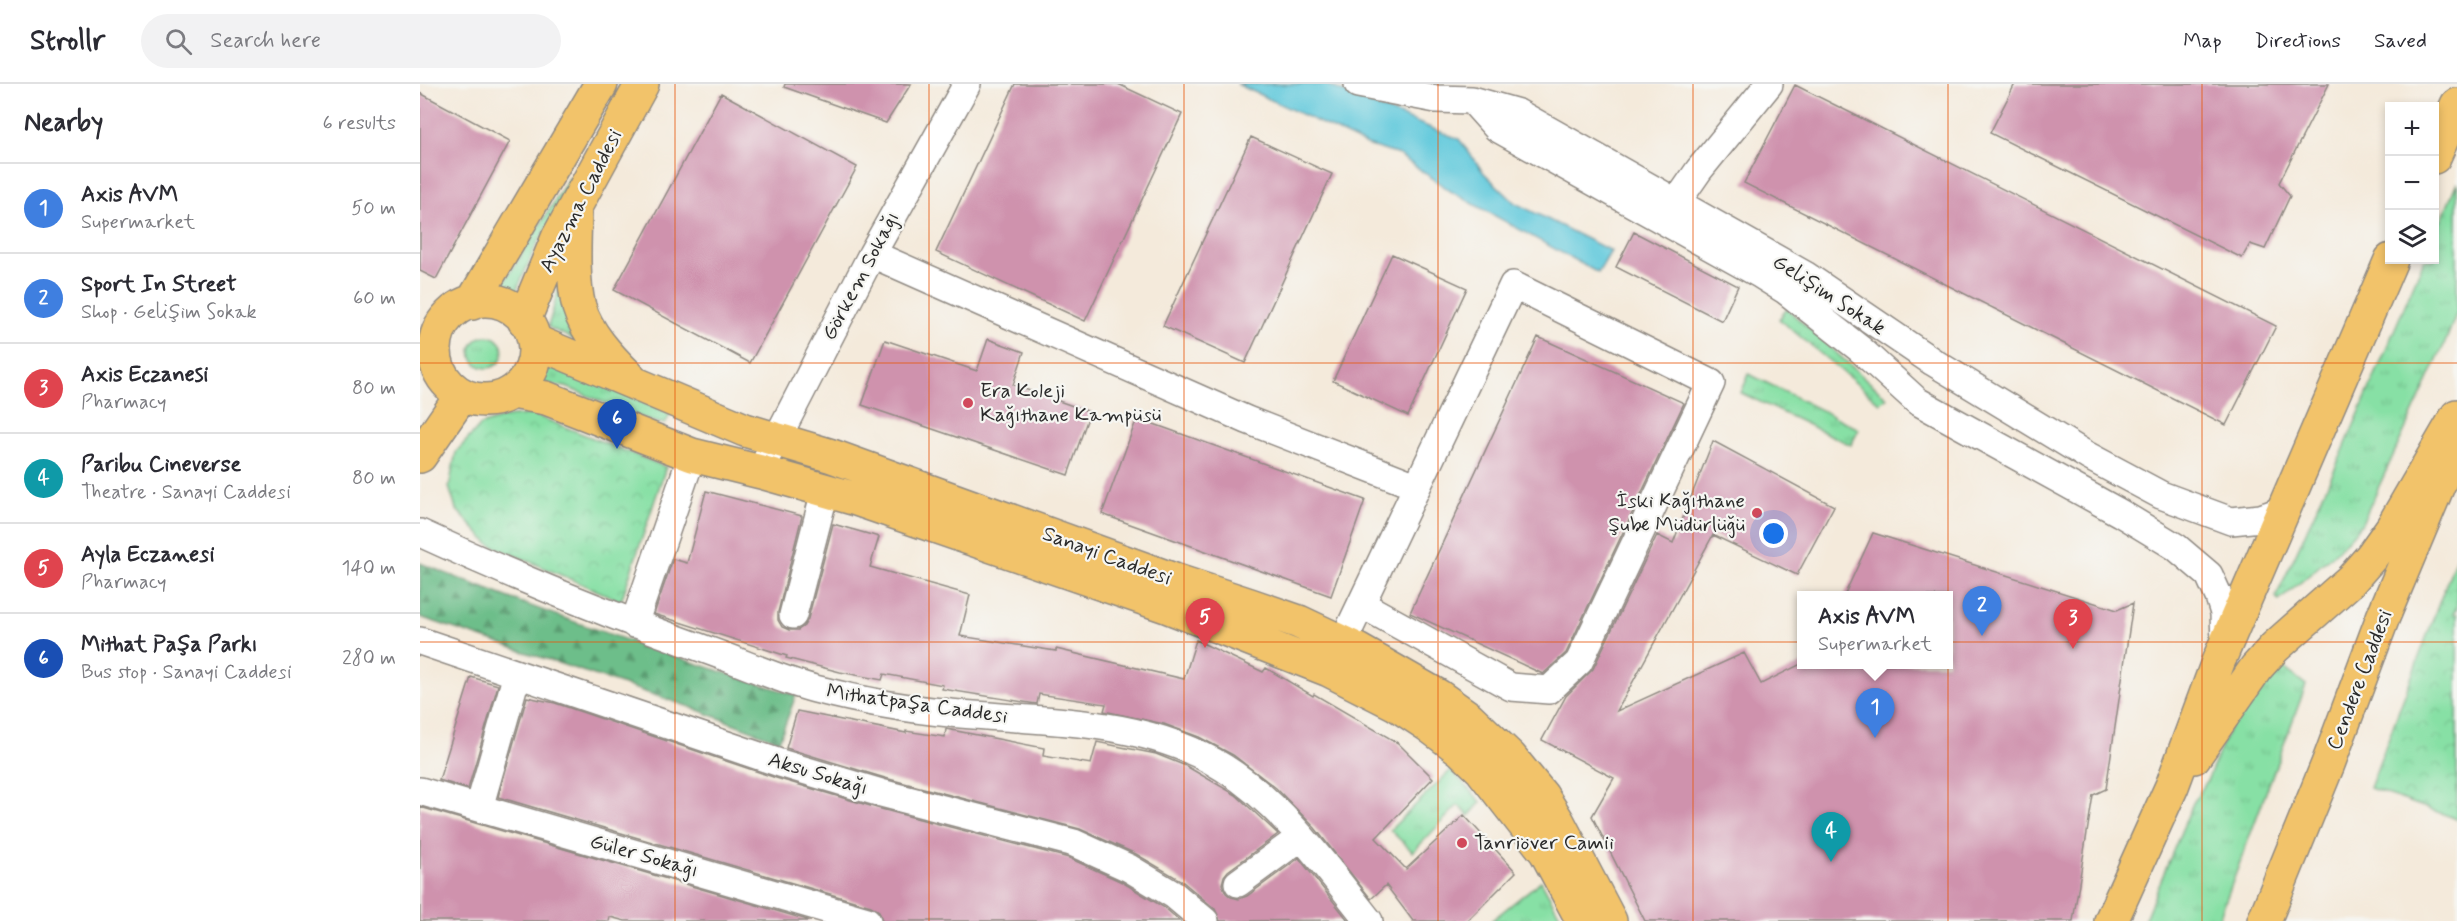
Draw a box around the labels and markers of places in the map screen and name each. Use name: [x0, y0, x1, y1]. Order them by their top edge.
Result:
place label: Era Koleji Kağıthane Kampüsü: [980, 377, 1161, 429]
marker: Era Koleji Kağıthane Kampüsü: [961, 396, 975, 410]
pin: 6: [598, 400, 636, 449]
place label: İski Kağıthane Şube Müdürlüğü: [1608, 487, 1745, 539]
marker: İski Kağıthane Şube Müdürlüğü: [1750, 506, 1764, 520]
pin: 2: [1962, 586, 2002, 636]
pin: 5: [1186, 598, 1224, 648]
pin: 3: [2054, 600, 2092, 649]
pin: 1: [1856, 688, 1894, 738]
pin: 4: [1812, 812, 1850, 862]
place label: Tanriöver Camii: [1474, 829, 1614, 857]
marker: Tanriöver Camii: [1455, 836, 1469, 850]

